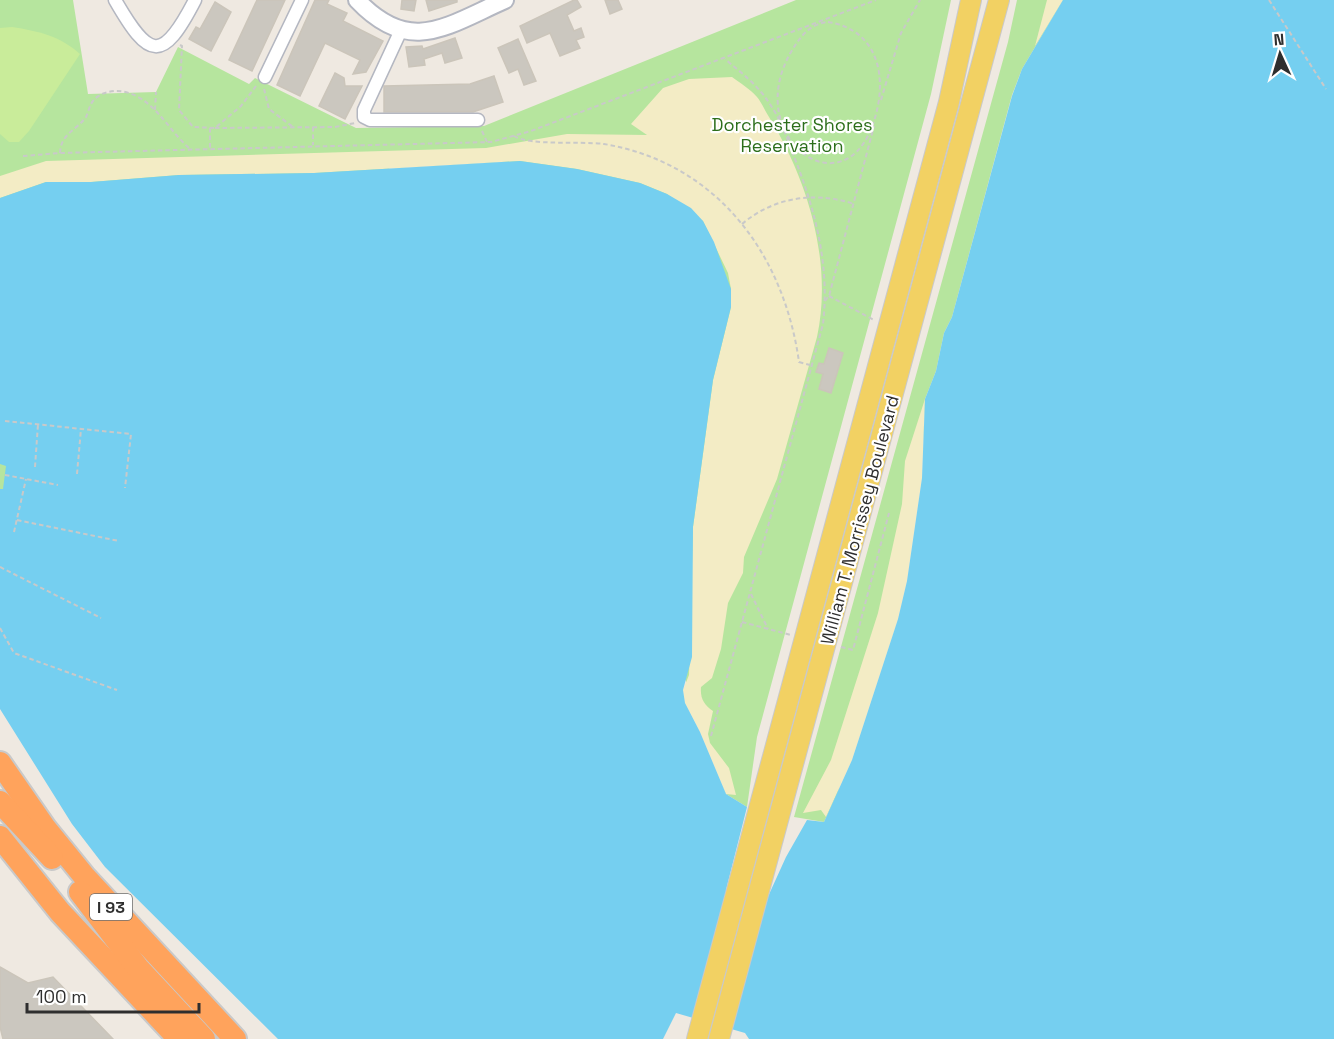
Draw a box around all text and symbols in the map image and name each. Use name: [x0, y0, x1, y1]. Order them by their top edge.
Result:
north arrow: [1250, 24, 1310, 84]
text: N: [1273, 29, 1285, 50]
park label: Dorchester Shores Reservation: [711, 113, 873, 157]
street label: William T. Morrissey Boulevard: [815, 393, 904, 647]
road number: I 93: [90, 894, 132, 920]
scale bar: [27, 976, 200, 1014]
text: 100 m: [36, 985, 87, 1008]

